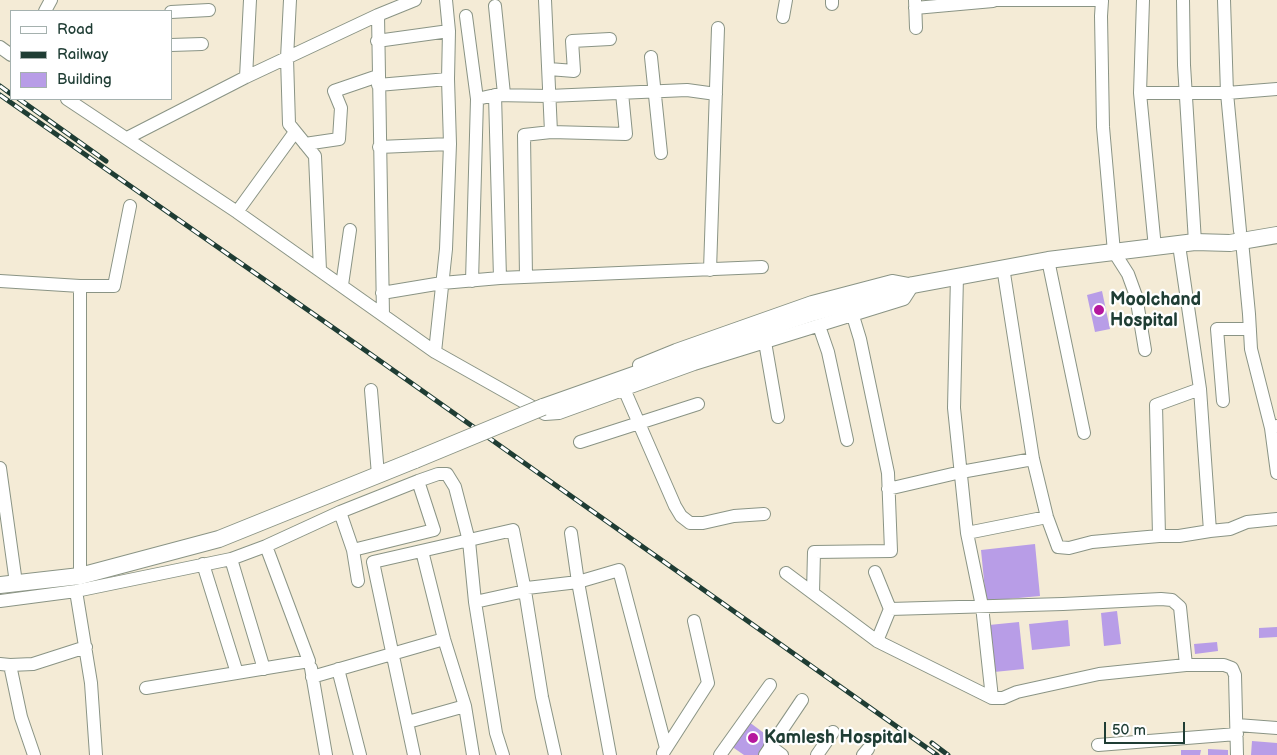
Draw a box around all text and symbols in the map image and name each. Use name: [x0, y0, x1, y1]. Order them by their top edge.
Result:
legend: [10, 10, 172, 100]
text: Road: [57, 20, 93, 39]
text: Railway: [57, 45, 108, 64]
text: Building: [57, 70, 112, 89]
place label: Moolchand Hospital: [1110, 289, 1201, 332]
marker: Moolchand Hospital: [1092, 303, 1106, 317]
scale bar: [1107, 712, 1188, 744]
text: 50 m: [1112, 721, 1146, 740]
place label: Kamlesh Hospital: [764, 727, 907, 749]
marker: Kamlesh Hospital: [746, 731, 760, 745]

